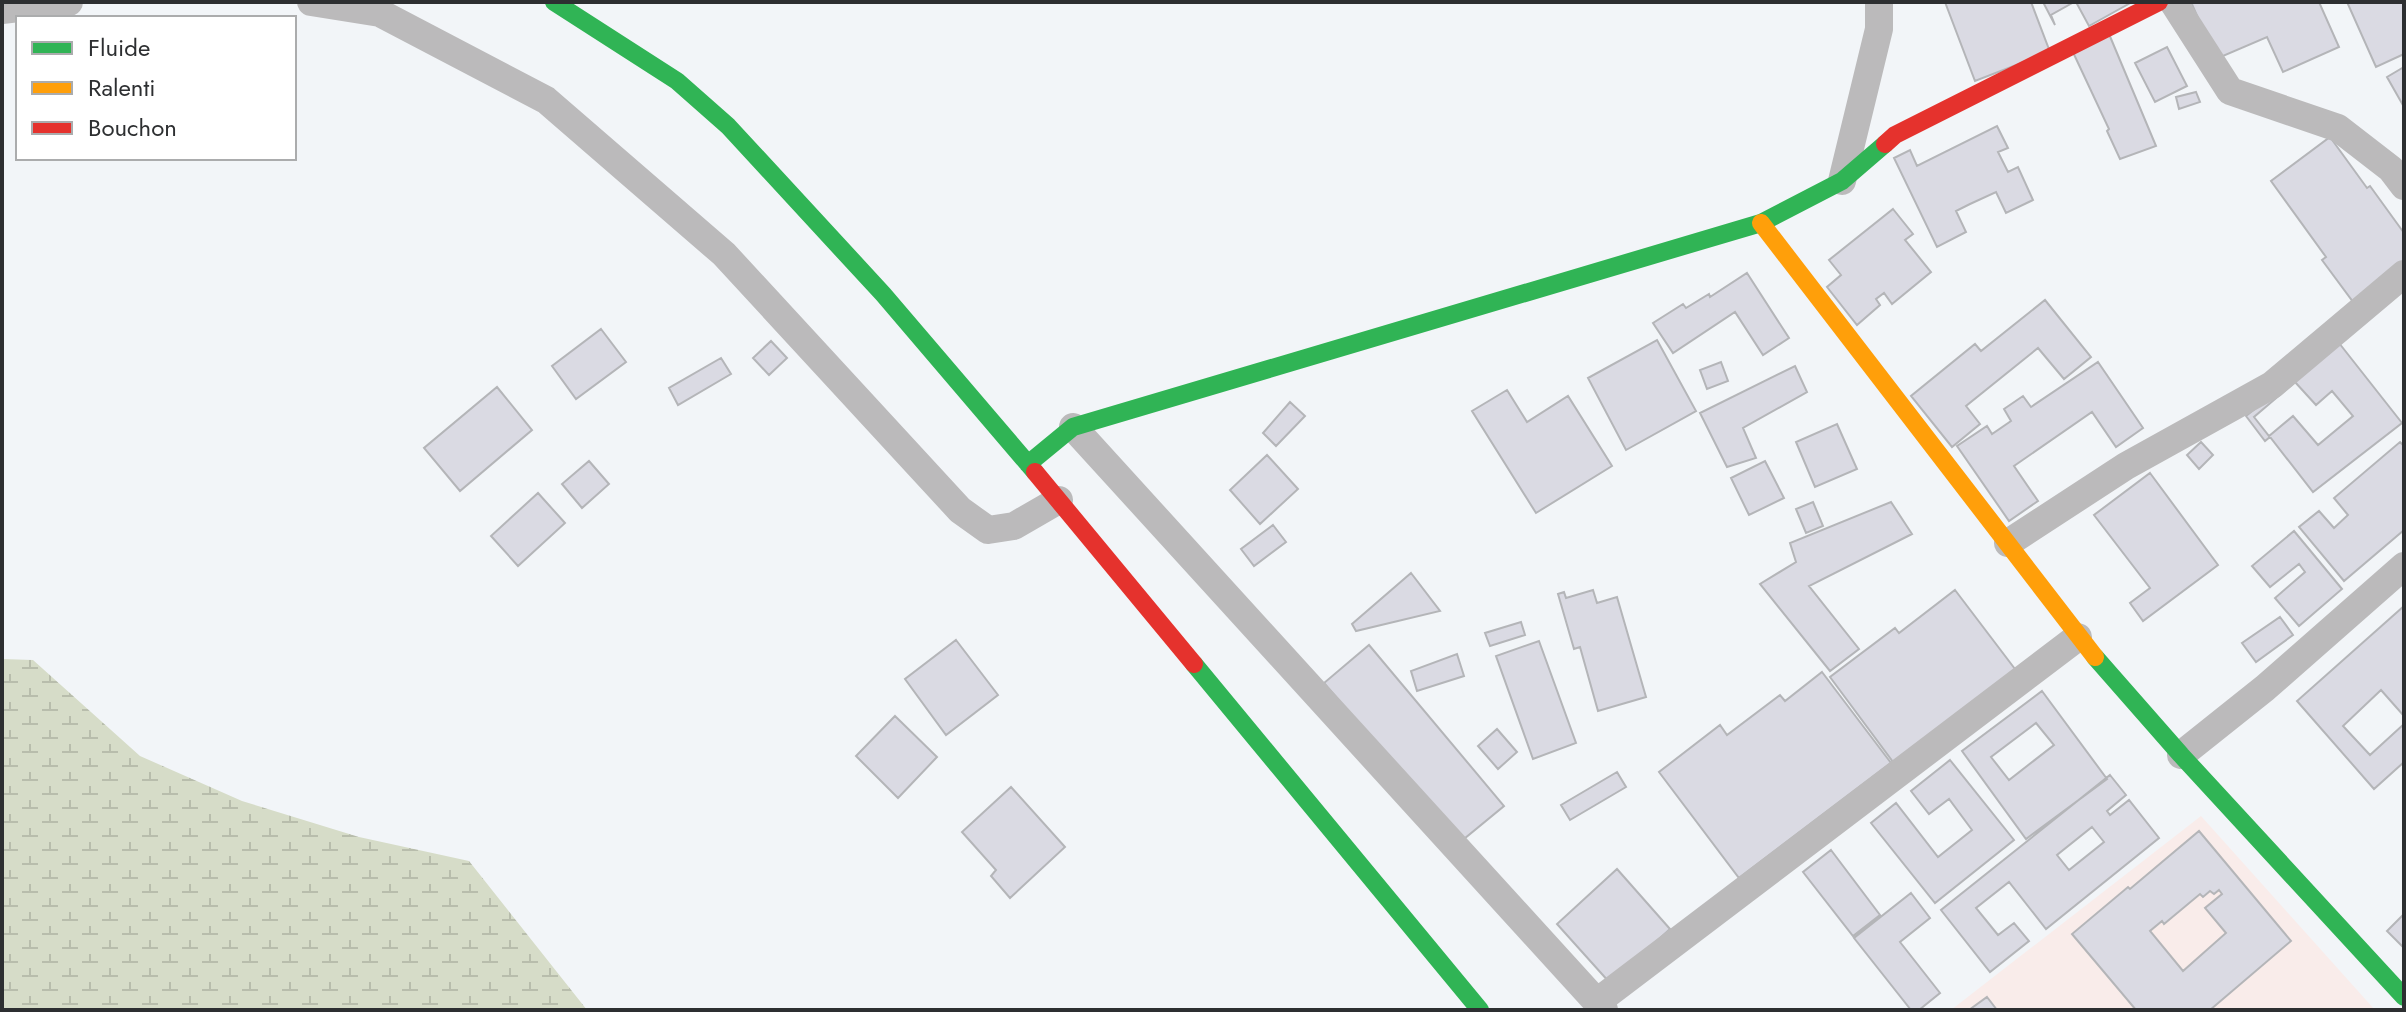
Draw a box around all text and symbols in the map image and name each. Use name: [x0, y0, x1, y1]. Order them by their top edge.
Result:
legend: [16, 16, 296, 160]
text: Fluide: [88, 30, 150, 65]
text: Ralenti: [88, 70, 155, 105]
text: Bouchon: [88, 110, 177, 145]

